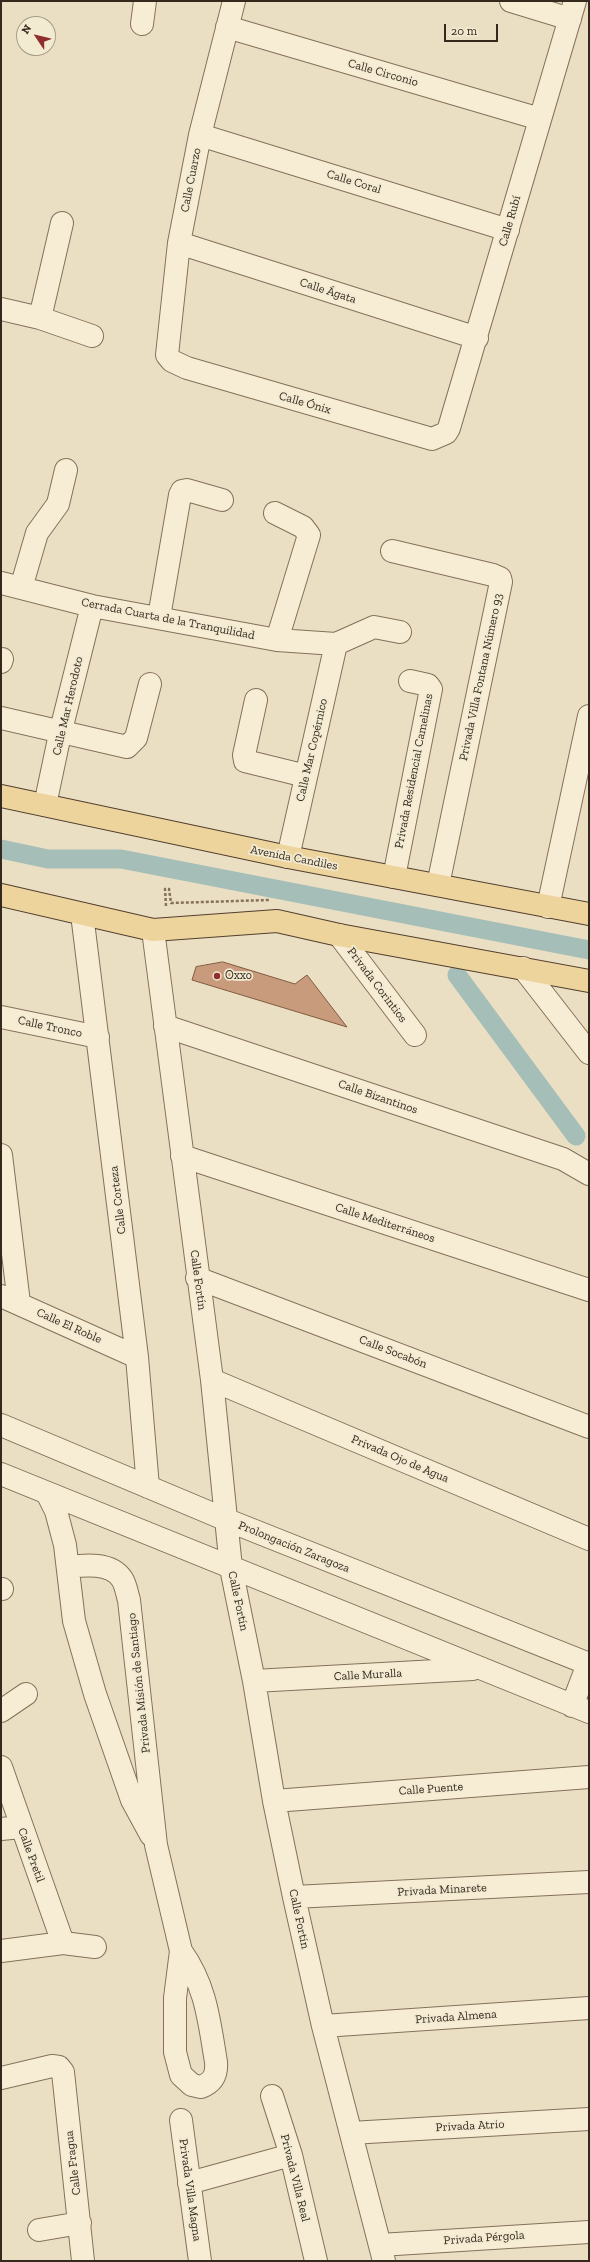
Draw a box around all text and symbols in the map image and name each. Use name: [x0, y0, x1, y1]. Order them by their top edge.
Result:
north arrow: [16, 16, 56, 56]
scale bar: [446, 16, 500, 42]
text: N: [19, 22, 34, 37]
text: 20 m: [451, 24, 477, 38]
street label: Calle Circonio: [346, 56, 420, 90]
street label: Calle Cuarzo: [178, 147, 204, 213]
street label: Calle Coral: [325, 167, 383, 197]
street label: Calle Rubí: [496, 194, 524, 248]
street label: Calle Ágata: [298, 275, 358, 307]
street label: Calle Ónix: [277, 389, 333, 417]
street label: Privada Villa Fontana Número 93: [456, 592, 506, 762]
street label: Cerrada Cuarta de la Tranquilidad: [80, 595, 256, 643]
street label: Calle Mar Herodoto: [50, 655, 86, 757]
street label: Privada Residencial Camelinas: [392, 692, 436, 850]
street label: Calle Mar Copérnico: [293, 697, 331, 803]
street label: Avenida Candiles: [249, 842, 339, 874]
street label: Privada Corintios: [344, 945, 410, 1025]
place label: Oxxo: [225, 969, 252, 983]
marker: Oxxo: [212, 971, 222, 981]
street label: Calle Tronco: [17, 1013, 83, 1041]
street label: Calle Bizantinos: [336, 1077, 420, 1117]
street label: Calle Corteza: [107, 1165, 129, 1235]
street label: Calle Mediterráneos: [333, 1200, 437, 1246]
street label: Calle Fortín: [187, 1249, 209, 1311]
street label: Calle El Roble: [34, 1305, 104, 1347]
street label: Calle Socabón: [357, 1332, 429, 1372]
street label: Privada Ojo de Agua: [349, 1432, 451, 1486]
street label: Prolongación Zaragoza: [236, 1518, 352, 1576]
street label: Calle Fortín: [225, 1570, 251, 1632]
street label: Privada Misión de Santiago: [124, 1612, 154, 1754]
street label: Calle Muralla: [333, 1666, 403, 1684]
street label: Calle Puente: [398, 1780, 464, 1798]
street label: Calle Pretil: [15, 1826, 47, 1884]
street label: Privada Minarete: [397, 1880, 487, 1900]
street label: Calle Fortín: [286, 1888, 312, 1950]
street label: Privada Almena: [415, 2007, 497, 2027]
street label: Privada Atrio: [435, 2117, 505, 2135]
street label: Calle Fragua: [62, 2130, 84, 2196]
street label: Privada Villa Real: [277, 2133, 313, 2223]
street label: Privada Villa Magna: [176, 2138, 204, 2242]
street label: Privada Pérgola: [443, 2228, 525, 2248]

